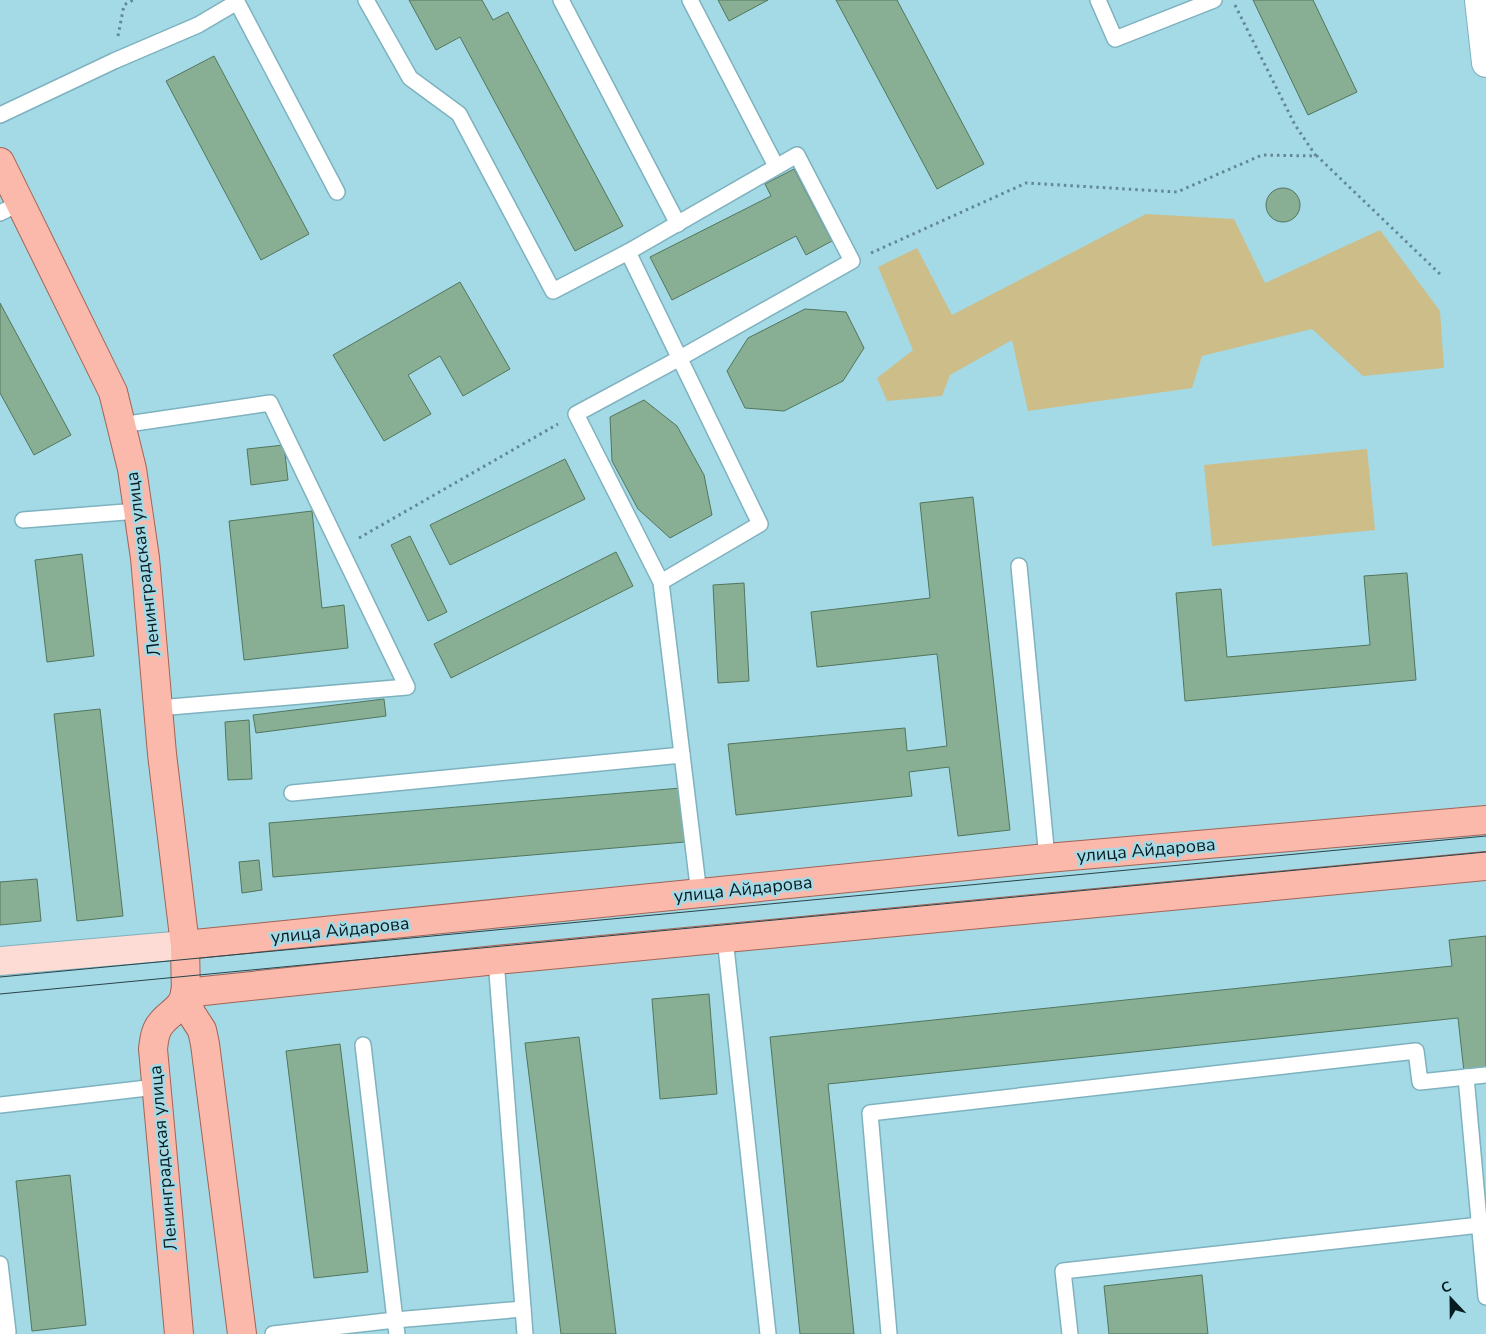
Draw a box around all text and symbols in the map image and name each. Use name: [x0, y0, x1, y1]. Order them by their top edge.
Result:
street label: Ленинградская улица: [120, 470, 166, 658]
street label: улица Айдарова: [1076, 832, 1216, 868]
street label: улица Айдарова: [673, 870, 813, 908]
street label: улица Айдарова: [270, 911, 410, 949]
street label: Ленинградская улица: [143, 1064, 183, 1252]
north arrow: [1426, 1274, 1476, 1324]
text: С: [1438, 1277, 1455, 1298]

